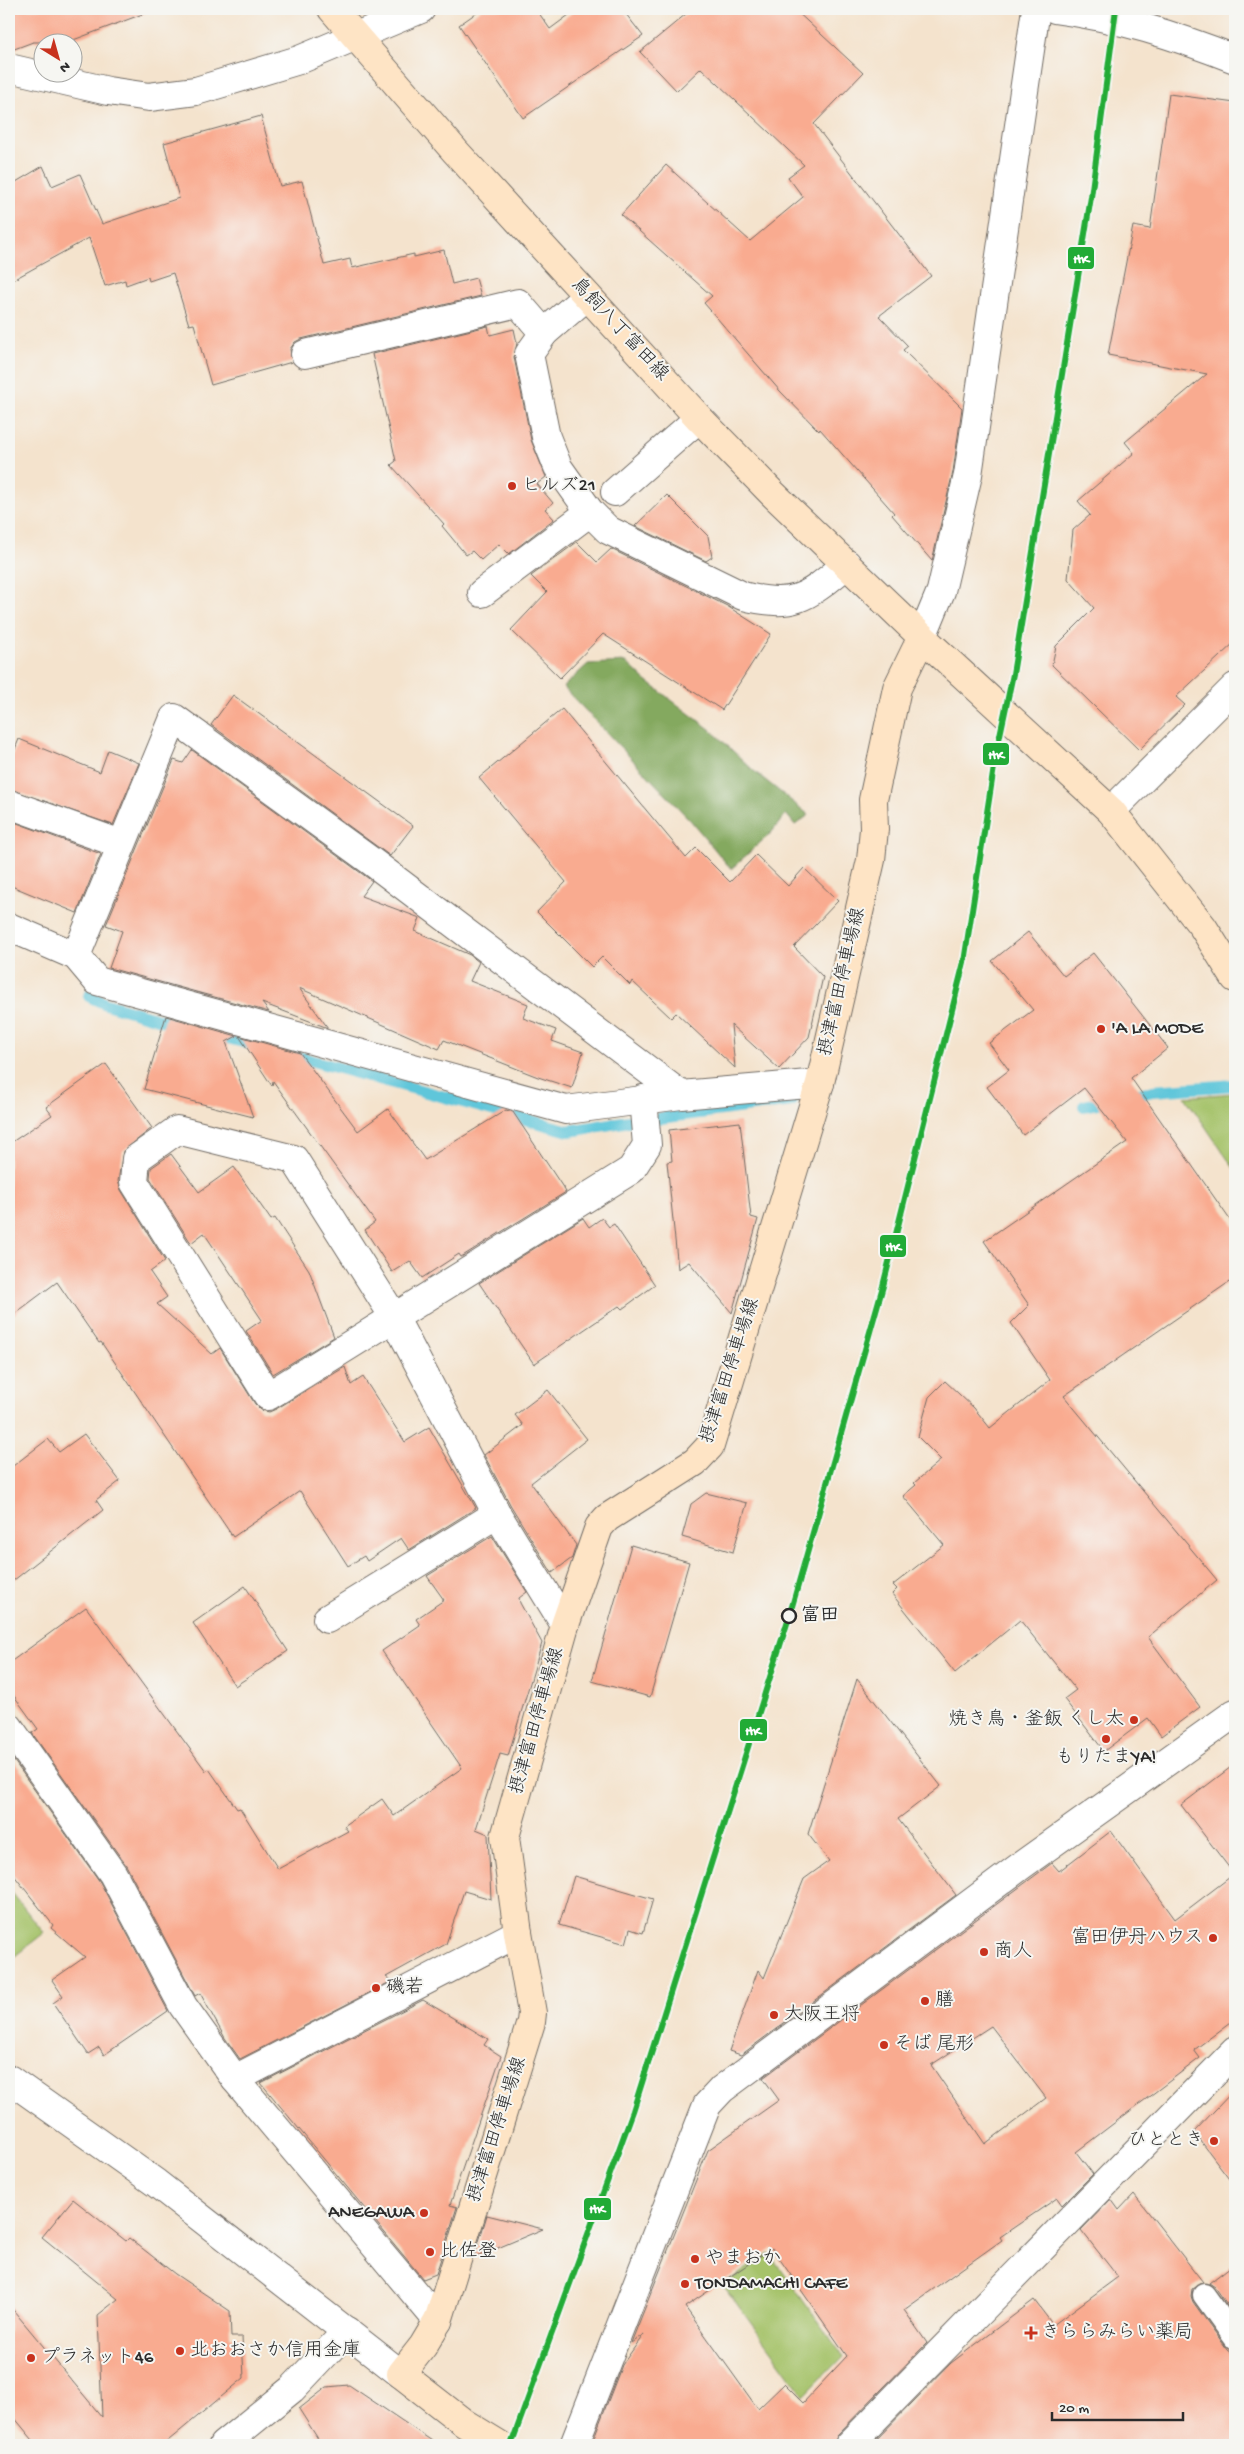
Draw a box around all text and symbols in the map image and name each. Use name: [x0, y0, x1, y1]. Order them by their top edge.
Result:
north arrow: [32, 32, 82, 82]
text: N: [56, 57, 73, 76]
line badge: HK: [1067, 246, 1095, 270]
text: HK: [1073, 252, 1091, 269]
street label: 鳥飼八丁富田線: [565, 273, 674, 386]
place label: ヒルズ21: [522, 475, 596, 498]
marker: ヒルズ21: [506, 480, 518, 492]
line badge: HK: [982, 742, 1010, 766]
text: HK: [988, 748, 1006, 765]
street label: 摂津富田停車場線: [814, 905, 871, 1059]
place label: 'A LA MODE: [1111, 1018, 1204, 1041]
marker: 'A LA MODE: [1095, 1023, 1107, 1035]
line badge: HK: [879, 1234, 907, 1258]
text: HK: [885, 1240, 903, 1257]
street label: 摂津富田停車場線: [696, 1295, 765, 1447]
place label: 富田: [801, 1604, 839, 1628]
marker: 富田: [781, 1608, 797, 1624]
street label: 摂津富田停車場線: [505, 1644, 570, 1797]
place label: 焼き鳥・釜飯 くし太: [948, 1708, 1124, 1732]
marker: 焼き鳥・釜飯 くし太: [1128, 1714, 1140, 1726]
line badge: HK: [739, 1718, 768, 1742]
text: HK: [745, 1724, 763, 1741]
marker: もりたまYA!: [1100, 1733, 1112, 1745]
place label: もりたまYA!: [1056, 1747, 1156, 1770]
place label: 富田伊丹ハウス: [1071, 1926, 1203, 1950]
marker: 富田伊丹ハウス: [1207, 1932, 1219, 1944]
place label: 商人: [994, 1940, 1032, 1964]
marker: 商人: [978, 1946, 990, 1958]
place label: 磯若: [386, 1976, 424, 2000]
marker: 磯若: [370, 1982, 382, 1994]
place label: 膳: [935, 1989, 954, 2013]
marker: 膳: [919, 1995, 931, 2007]
place label: 大阪王将: [784, 2004, 860, 2027]
marker: 大阪王将: [768, 2009, 780, 2021]
place label: そば 尾形: [894, 2034, 975, 2057]
marker: そば 尾形: [878, 2039, 890, 2051]
street label: 摂津富田停車場線: [463, 2054, 532, 2206]
place label: ひととき: [1128, 2130, 1204, 2153]
marker: ひととき: [1208, 2135, 1220, 2147]
line badge: HK: [583, 2197, 612, 2221]
place label: ANEGAWA: [328, 2202, 416, 2225]
text: HK: [589, 2202, 607, 2219]
marker: ANEGAWA: [418, 2207, 430, 2219]
place label: 比佐登: [440, 2241, 497, 2264]
marker: 比佐登: [424, 2246, 436, 2258]
place label: やまおか: [705, 2248, 781, 2271]
marker: やまおか: [689, 2253, 701, 2265]
place label: TONDAMACHI CAFE: [694, 2273, 849, 2296]
marker: TONDAMACHI CAFE: [679, 2278, 691, 2290]
place label: きららみらい薬局: [1041, 2321, 1193, 2345]
marker: きららみらい薬局: [1025, 2327, 1037, 2339]
place label: 北おおさか信用金庫: [190, 2339, 361, 2363]
marker: 北おおさか信用金庫: [174, 2345, 186, 2357]
place label: プラネット46: [41, 2347, 154, 2370]
marker: プラネット46: [25, 2352, 37, 2364]
scale bar: [1052, 2389, 1183, 2421]
text: 20 m: [1059, 2400, 1089, 2418]

